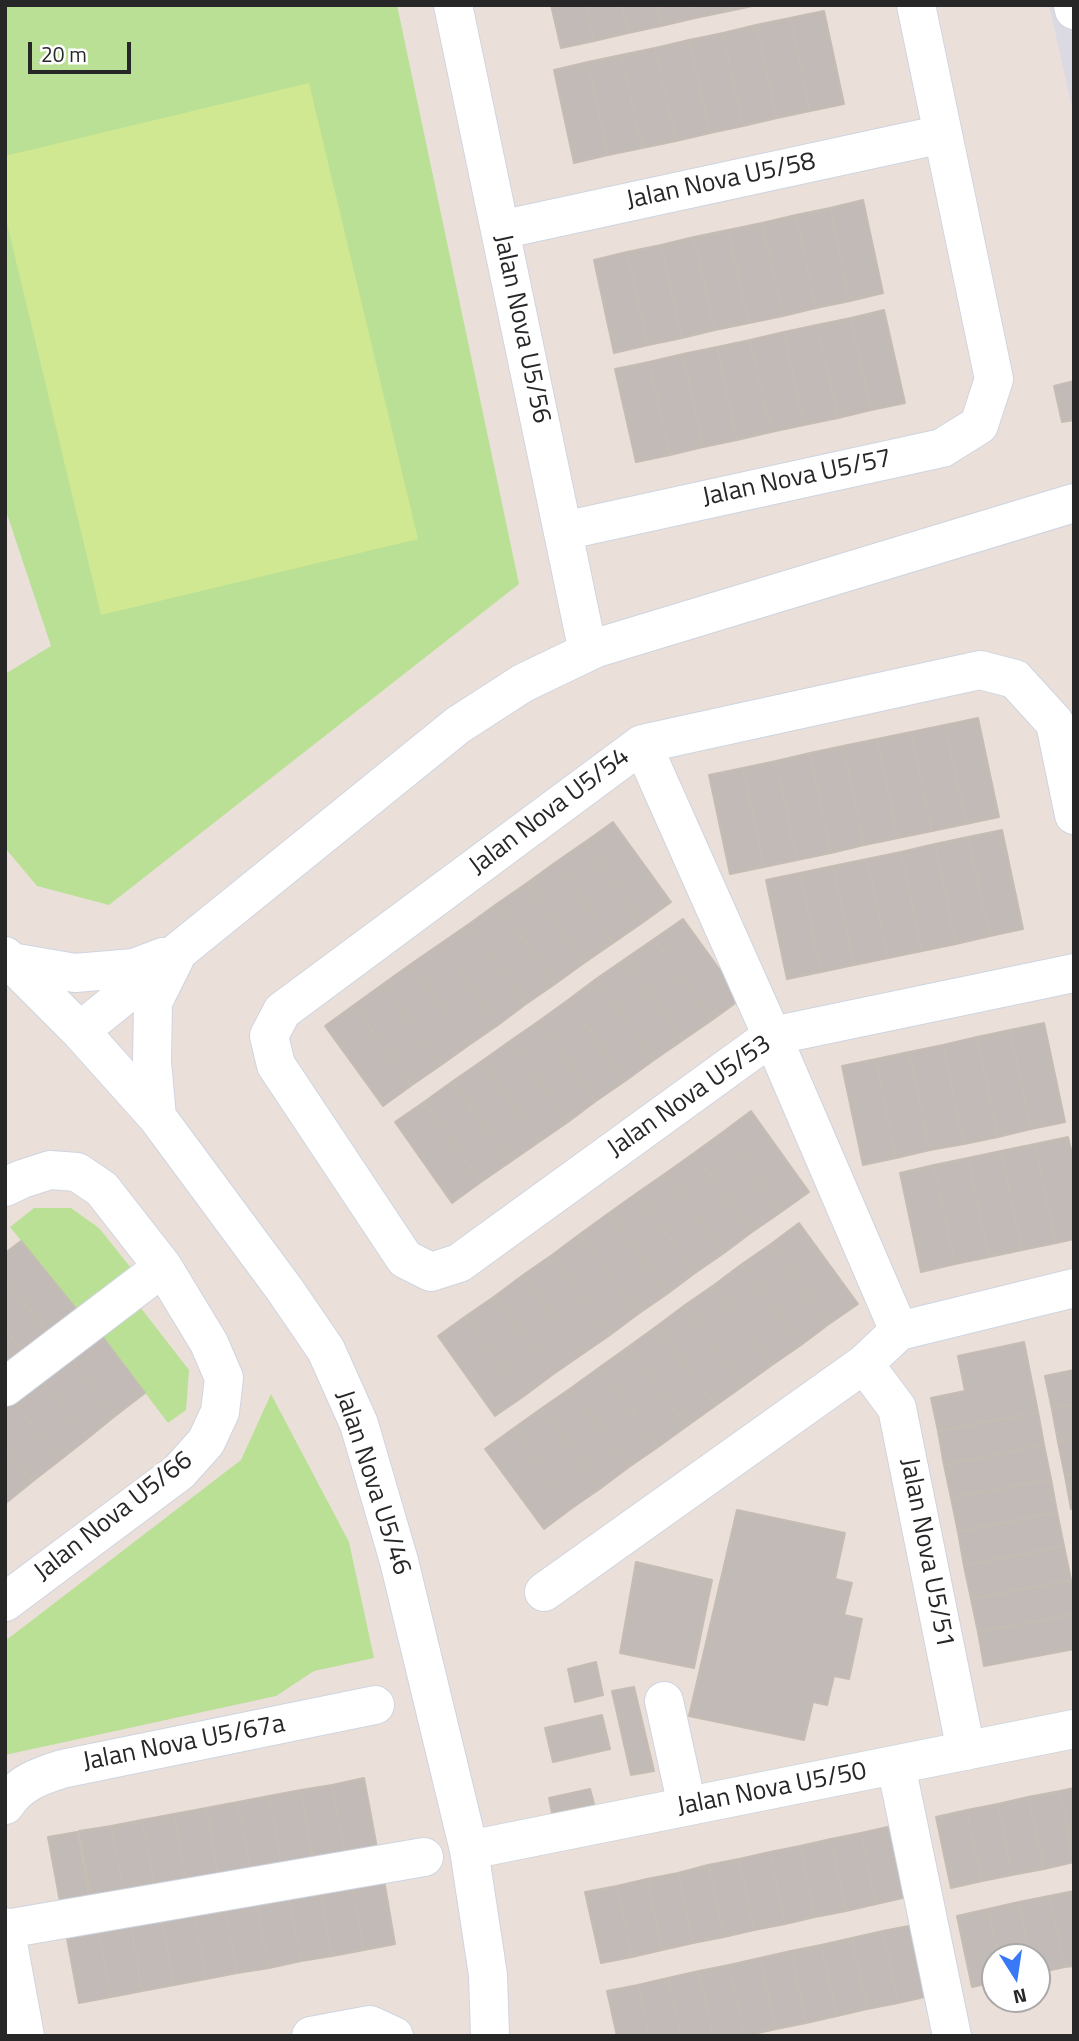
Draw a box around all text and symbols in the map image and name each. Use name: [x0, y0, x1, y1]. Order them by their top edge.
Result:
scale bar: [32, 28, 135, 72]
text: 20 m: [41, 38, 87, 70]
street label: Jalan Nova U5/58: [624, 147, 818, 217]
street label: Jalan Nova U5/56: [486, 232, 556, 426]
street label: Jalan Nova U5/57: [700, 444, 894, 514]
street label: Jalan Nova U5/54: [464, 742, 636, 882]
street label: Jalan Nova U5/53: [602, 1029, 778, 1165]
street label: Jalan Nova U5/46: [327, 1387, 417, 1579]
street label: Jalan Nova U5/66: [29, 1445, 199, 1589]
street label: Jalan Nova U5/51: [892, 1456, 960, 1650]
street label: Jalan Nova U5/67a: [80, 1709, 288, 1779]
street label: Jalan Nova U5/50: [675, 1756, 869, 1824]
north arrow: [981, 1943, 1051, 2013]
text: N: [1011, 1982, 1030, 2013]

